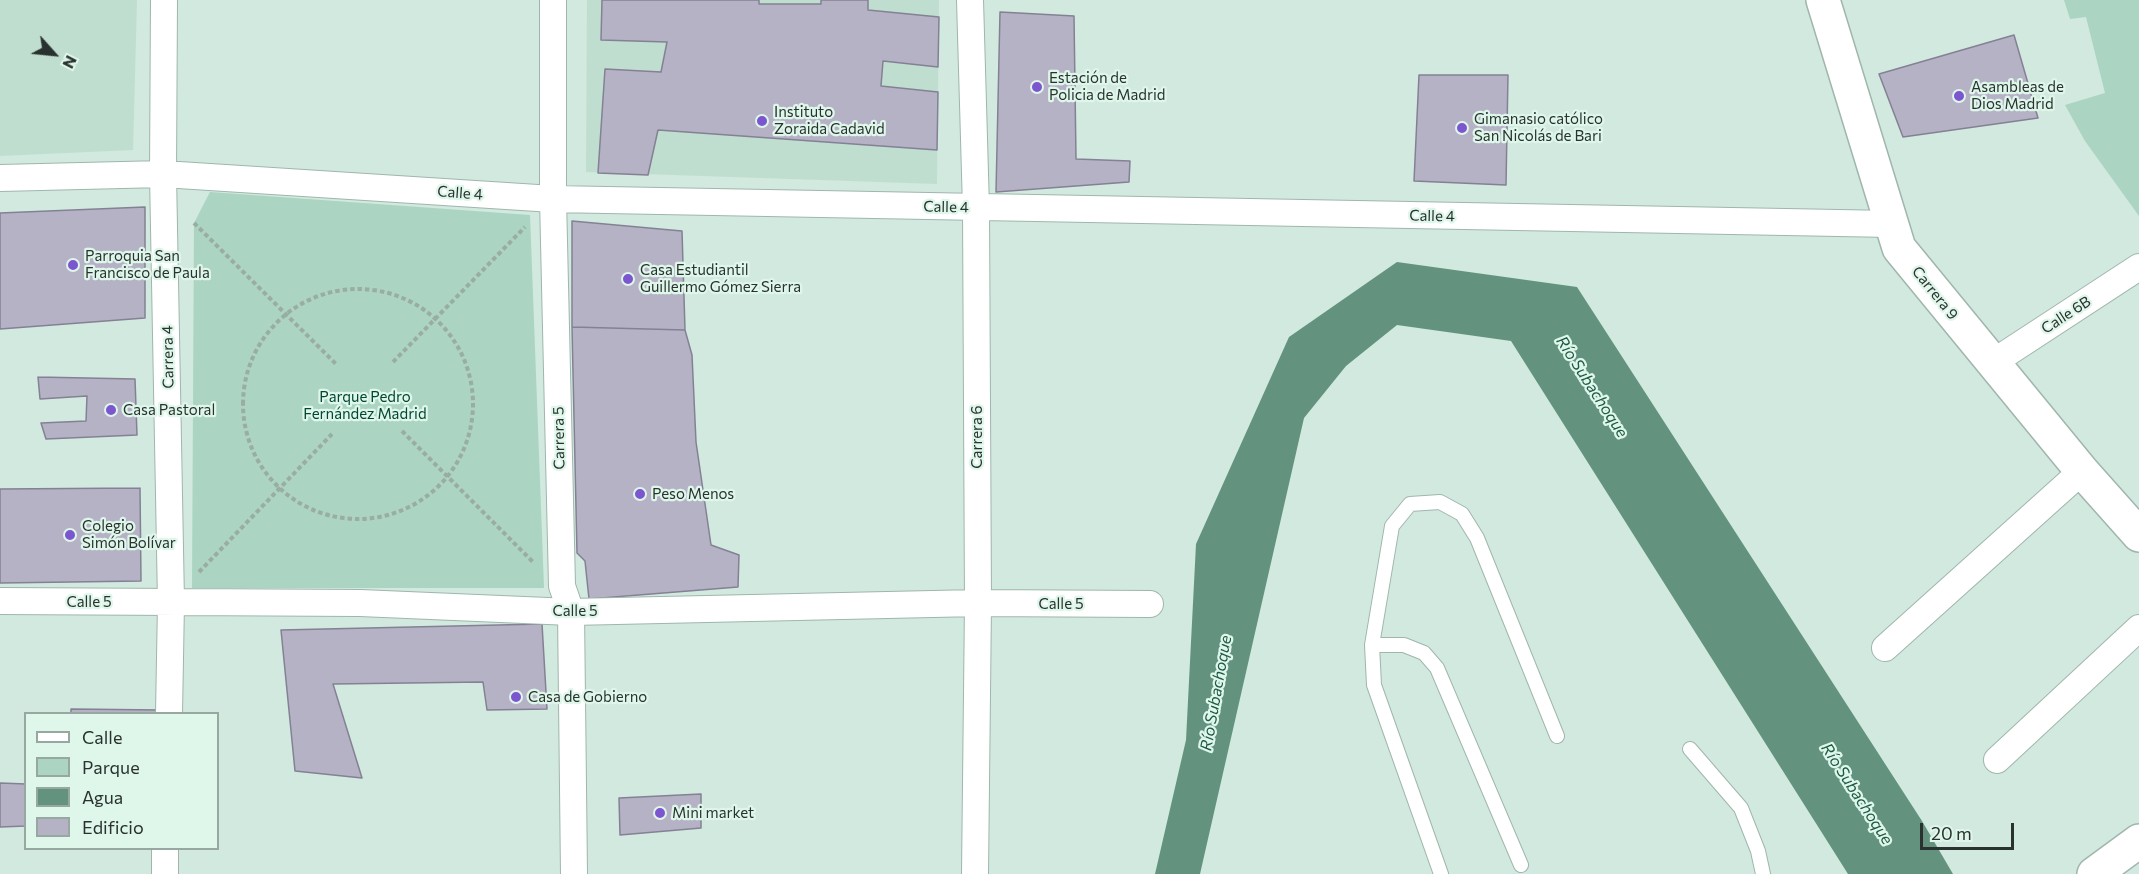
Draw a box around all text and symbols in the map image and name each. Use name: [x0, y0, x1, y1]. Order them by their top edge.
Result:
north arrow: [24, 24, 84, 84]
text: N: [59, 53, 82, 72]
place label: Estación de Policia de Madrid: [1049, 69, 1165, 104]
place label: Asambleas de Dios Madrid: [1971, 78, 2064, 113]
marker: Estación de Policia de Madrid: [1030, 80, 1044, 94]
marker: Asambleas de Dios Madrid: [1952, 89, 1966, 103]
place label: Instituto Zoraida Cadavid: [774, 103, 885, 138]
place label: Gimanasio católico San Nicolás de Bari: [1474, 110, 1603, 145]
marker: Instituto Zoraida Cadavid: [755, 114, 769, 128]
marker: Gimanasio católico San Nicolás de Bari: [1455, 121, 1469, 135]
street label: Calle 4: [437, 182, 483, 204]
street label: Calle 4: [923, 198, 969, 216]
street label: Calle 4: [1409, 207, 1455, 225]
place label: Parroquia San Francisco de Paula: [85, 247, 210, 282]
marker: Parroquia San Francisco de Paula: [66, 258, 80, 272]
place label: Casa Estudiantil Guillermo Gómez Sierra: [640, 261, 801, 296]
street label: Carrera 9: [1908, 263, 1962, 323]
marker: Casa Estudiantil Guillermo Gómez Sierra: [621, 272, 635, 286]
street label: Calle 6B: [2038, 292, 2094, 338]
street label: Carrera 4: [158, 325, 178, 389]
water label: Río Subachoque: [1552, 333, 1632, 441]
park label: Parque Pedro Fernández Madrid: [303, 388, 427, 423]
place label: Casa Pastoral: [123, 401, 215, 419]
marker: Casa Pastoral: [104, 403, 118, 417]
street label: Carrera 6: [968, 405, 986, 469]
street label: Carrera 5: [549, 406, 569, 470]
place label: Peso Menos: [652, 485, 734, 503]
marker: Peso Menos: [633, 487, 647, 501]
place label: Colegio Simón Bolívar: [82, 517, 176, 552]
marker: Colegio Simón Bolívar: [63, 528, 77, 542]
street label: Calle 5: [66, 593, 112, 611]
street label: Calle 5: [1038, 595, 1084, 613]
street label: Calle 5: [552, 602, 598, 620]
water label: Río Subachoque: [1196, 634, 1236, 752]
place label: Casa de Gobierno: [528, 688, 647, 706]
marker: Casa de Gobierno: [509, 690, 523, 704]
legend: [24, 712, 219, 850]
text: Calle: [82, 726, 122, 748]
water label: Río Subachoque: [1817, 740, 1897, 848]
text: Parque: [82, 756, 140, 778]
text: Agua: [82, 786, 123, 808]
place label: Mini market: [672, 804, 754, 822]
marker: Mini market: [653, 806, 667, 820]
scale bar: [1923, 811, 2018, 849]
text: Edificio: [82, 816, 144, 838]
text: 20 m: [1931, 822, 1972, 844]

